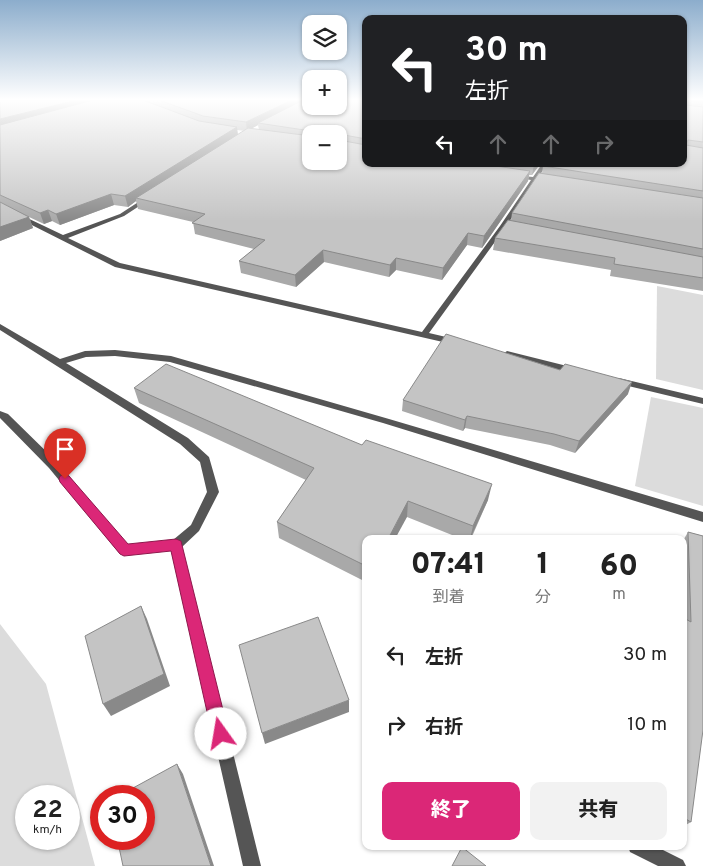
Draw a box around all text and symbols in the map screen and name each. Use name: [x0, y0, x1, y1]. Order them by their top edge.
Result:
map controls: [302, 15, 347, 170]
button: layers: [302, 15, 347, 60]
text: 30 m: [465, 29, 548, 73]
icon: left: [382, 35, 447, 100]
button: +: [302, 70, 347, 115]
text: 左折: [465, 79, 509, 106]
button: −: [302, 125, 347, 170]
icon: left: [431, 130, 459, 158]
icon: ahead: [484, 130, 512, 158]
icon: ahead: [537, 130, 565, 158]
icon: right: [590, 130, 618, 158]
pin: [44, 428, 86, 479]
icon: arrive: [51, 435, 79, 463]
text: 07:41: [411, 547, 486, 584]
text: 1: [537, 547, 549, 584]
text: 60: [600, 549, 638, 586]
text: m: [612, 585, 626, 605]
text: 到着: [432, 588, 464, 608]
text: 分: [535, 588, 551, 608]
icon: left: [382, 641, 410, 669]
text: 30 m: [623, 643, 667, 667]
text: 左折: [425, 646, 463, 670]
position arrow: [194, 707, 246, 759]
icon: right: [382, 711, 410, 739]
text: 10 m: [627, 713, 667, 737]
text: 右折: [425, 716, 463, 740]
button: 終了: [382, 782, 520, 840]
button: 共有: [530, 782, 667, 840]
speed limit sign: 30: [90, 785, 155, 850]
text: 22: [32, 795, 63, 827]
text: km/h: [33, 822, 62, 838]

